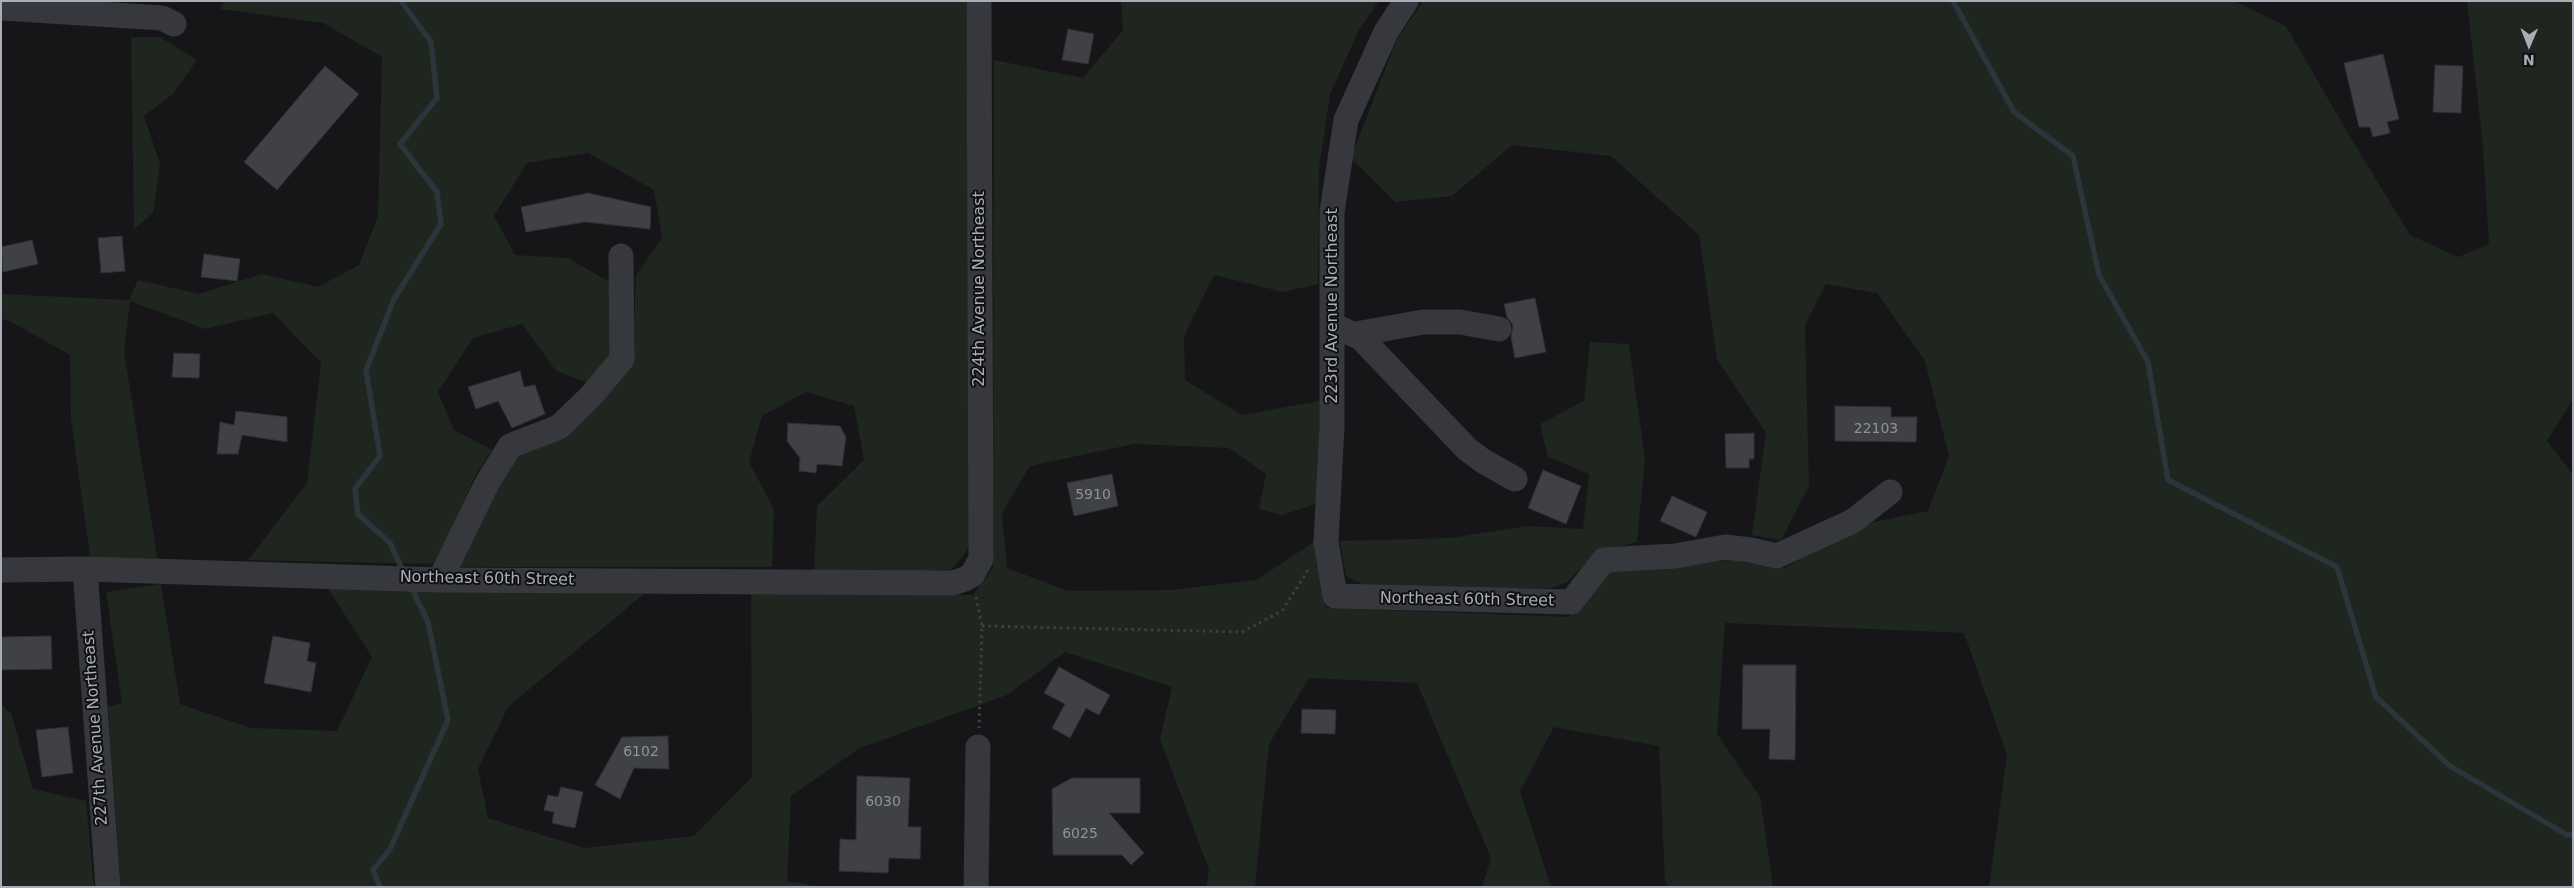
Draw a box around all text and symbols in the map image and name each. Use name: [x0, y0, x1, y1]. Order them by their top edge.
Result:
north arrow: [2504, 20, 2554, 70]
text: N: [2523, 52, 2535, 68]
street label: 224th Avenue Northeast: [970, 191, 990, 387]
street label: 223rd Avenue Northeast: [1323, 208, 1343, 404]
house number: 22103: [1854, 421, 1898, 437]
house number: 5910: [1075, 487, 1111, 503]
street label: Northeast 60th Street: [400, 568, 574, 590]
street label: Northeast 60th Street: [1380, 589, 1554, 611]
street label: 227th Avenue Northeast: [80, 630, 112, 826]
house number: 6102: [623, 744, 659, 760]
house number: 6030: [865, 794, 901, 810]
house number: 6025: [1062, 826, 1098, 842]

